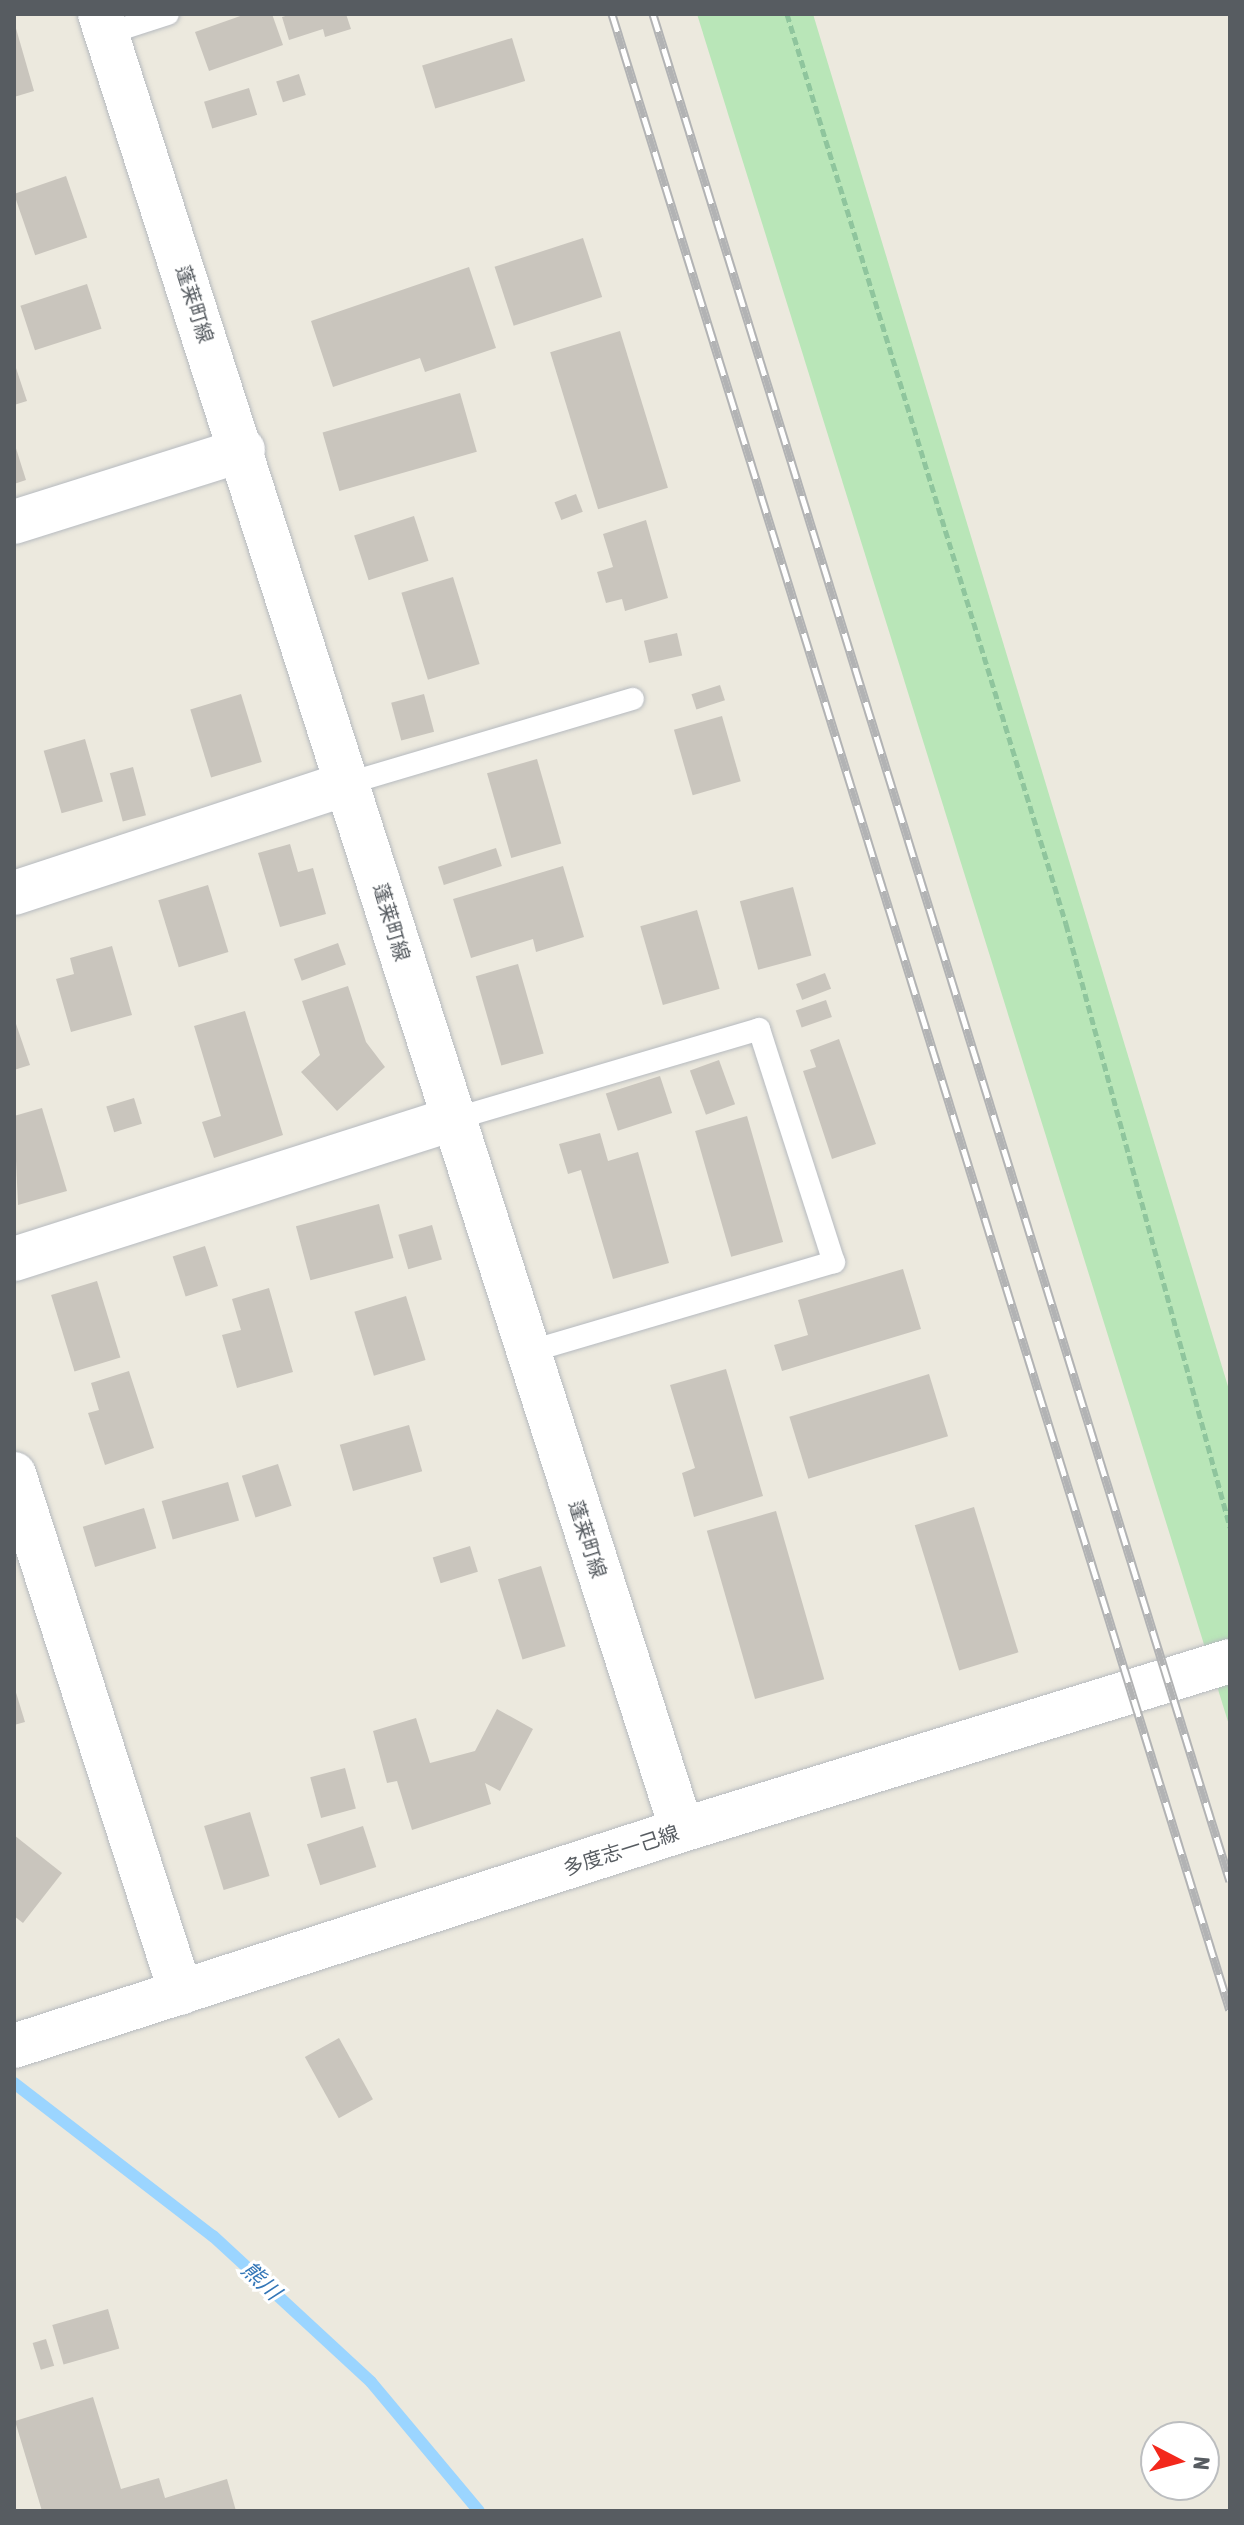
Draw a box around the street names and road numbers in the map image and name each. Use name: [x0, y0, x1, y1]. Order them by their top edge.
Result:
street label: 蓬莱町線: [171, 262, 219, 346]
street label: 蓬莱町線: [369, 880, 415, 964]
street label: 蓬莱町線: [564, 1497, 612, 1581]
street label: 多度志一己線: [560, 1820, 682, 1880]

